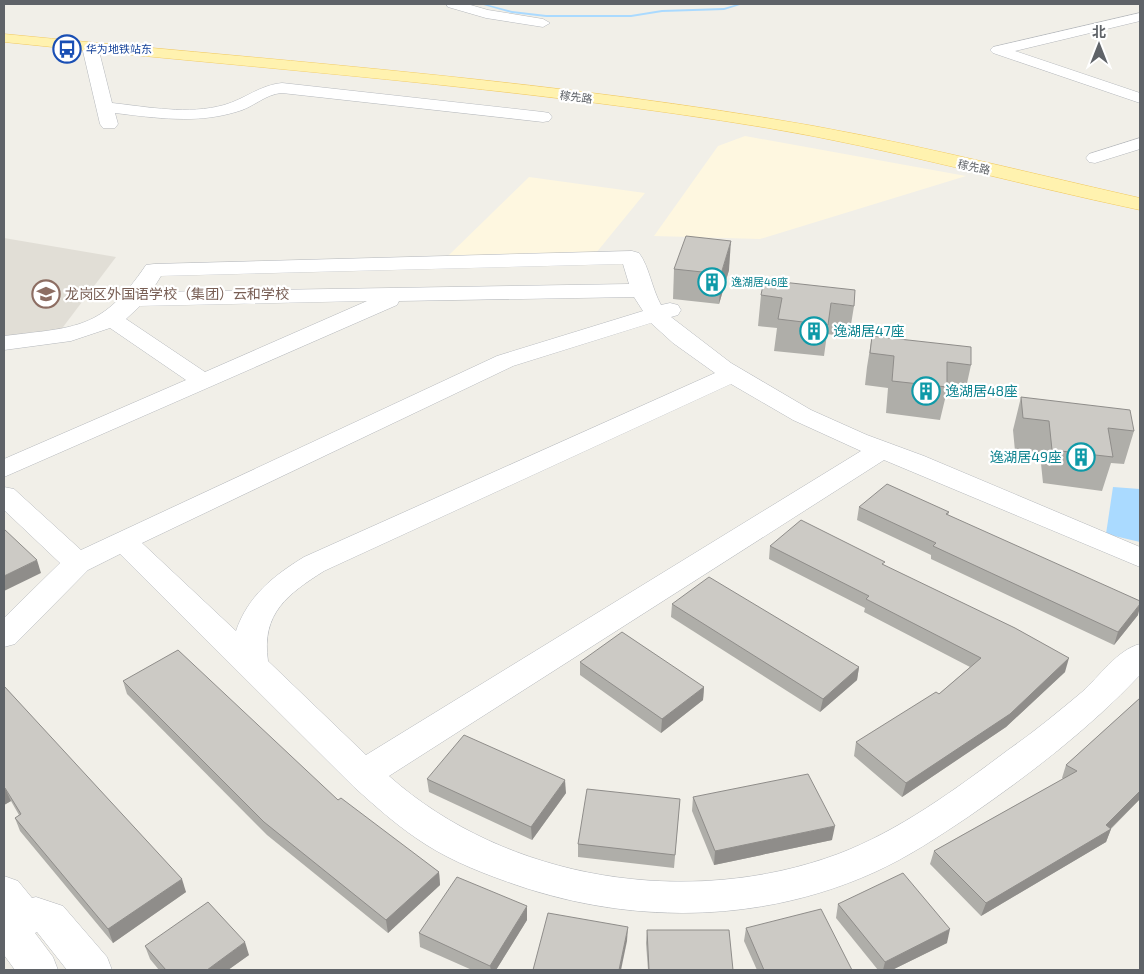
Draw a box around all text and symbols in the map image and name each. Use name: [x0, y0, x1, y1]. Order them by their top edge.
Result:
north arrow: [1074, 20, 1124, 70]
text: 北: [1092, 23, 1106, 40]
bus stop icon: 华为地铁站东: [52, 34, 82, 64]
place label: 华为地铁站东: [86, 42, 152, 55]
street label: 稼先路: [559, 88, 593, 105]
street label: 稼先路: [957, 157, 992, 176]
building icon: 逸湖居46座: [697, 267, 727, 297]
place label: 逸湖居46座: [731, 275, 788, 288]
school or university icon: 龙岗区外国语学校（集团）云和学校: [31, 279, 61, 309]
place label: 龙岗区外国语学校（集团）云和学校: [65, 285, 289, 302]
building icon: 逸湖居47座: [799, 316, 829, 346]
place label: 逸湖居47座: [833, 322, 905, 339]
building icon: 逸湖居48座: [911, 376, 941, 406]
place label: 逸湖居48座: [945, 382, 1018, 399]
building icon: 逸湖居49座: [1066, 442, 1096, 472]
place label: 逸湖居49座: [989, 448, 1062, 465]

